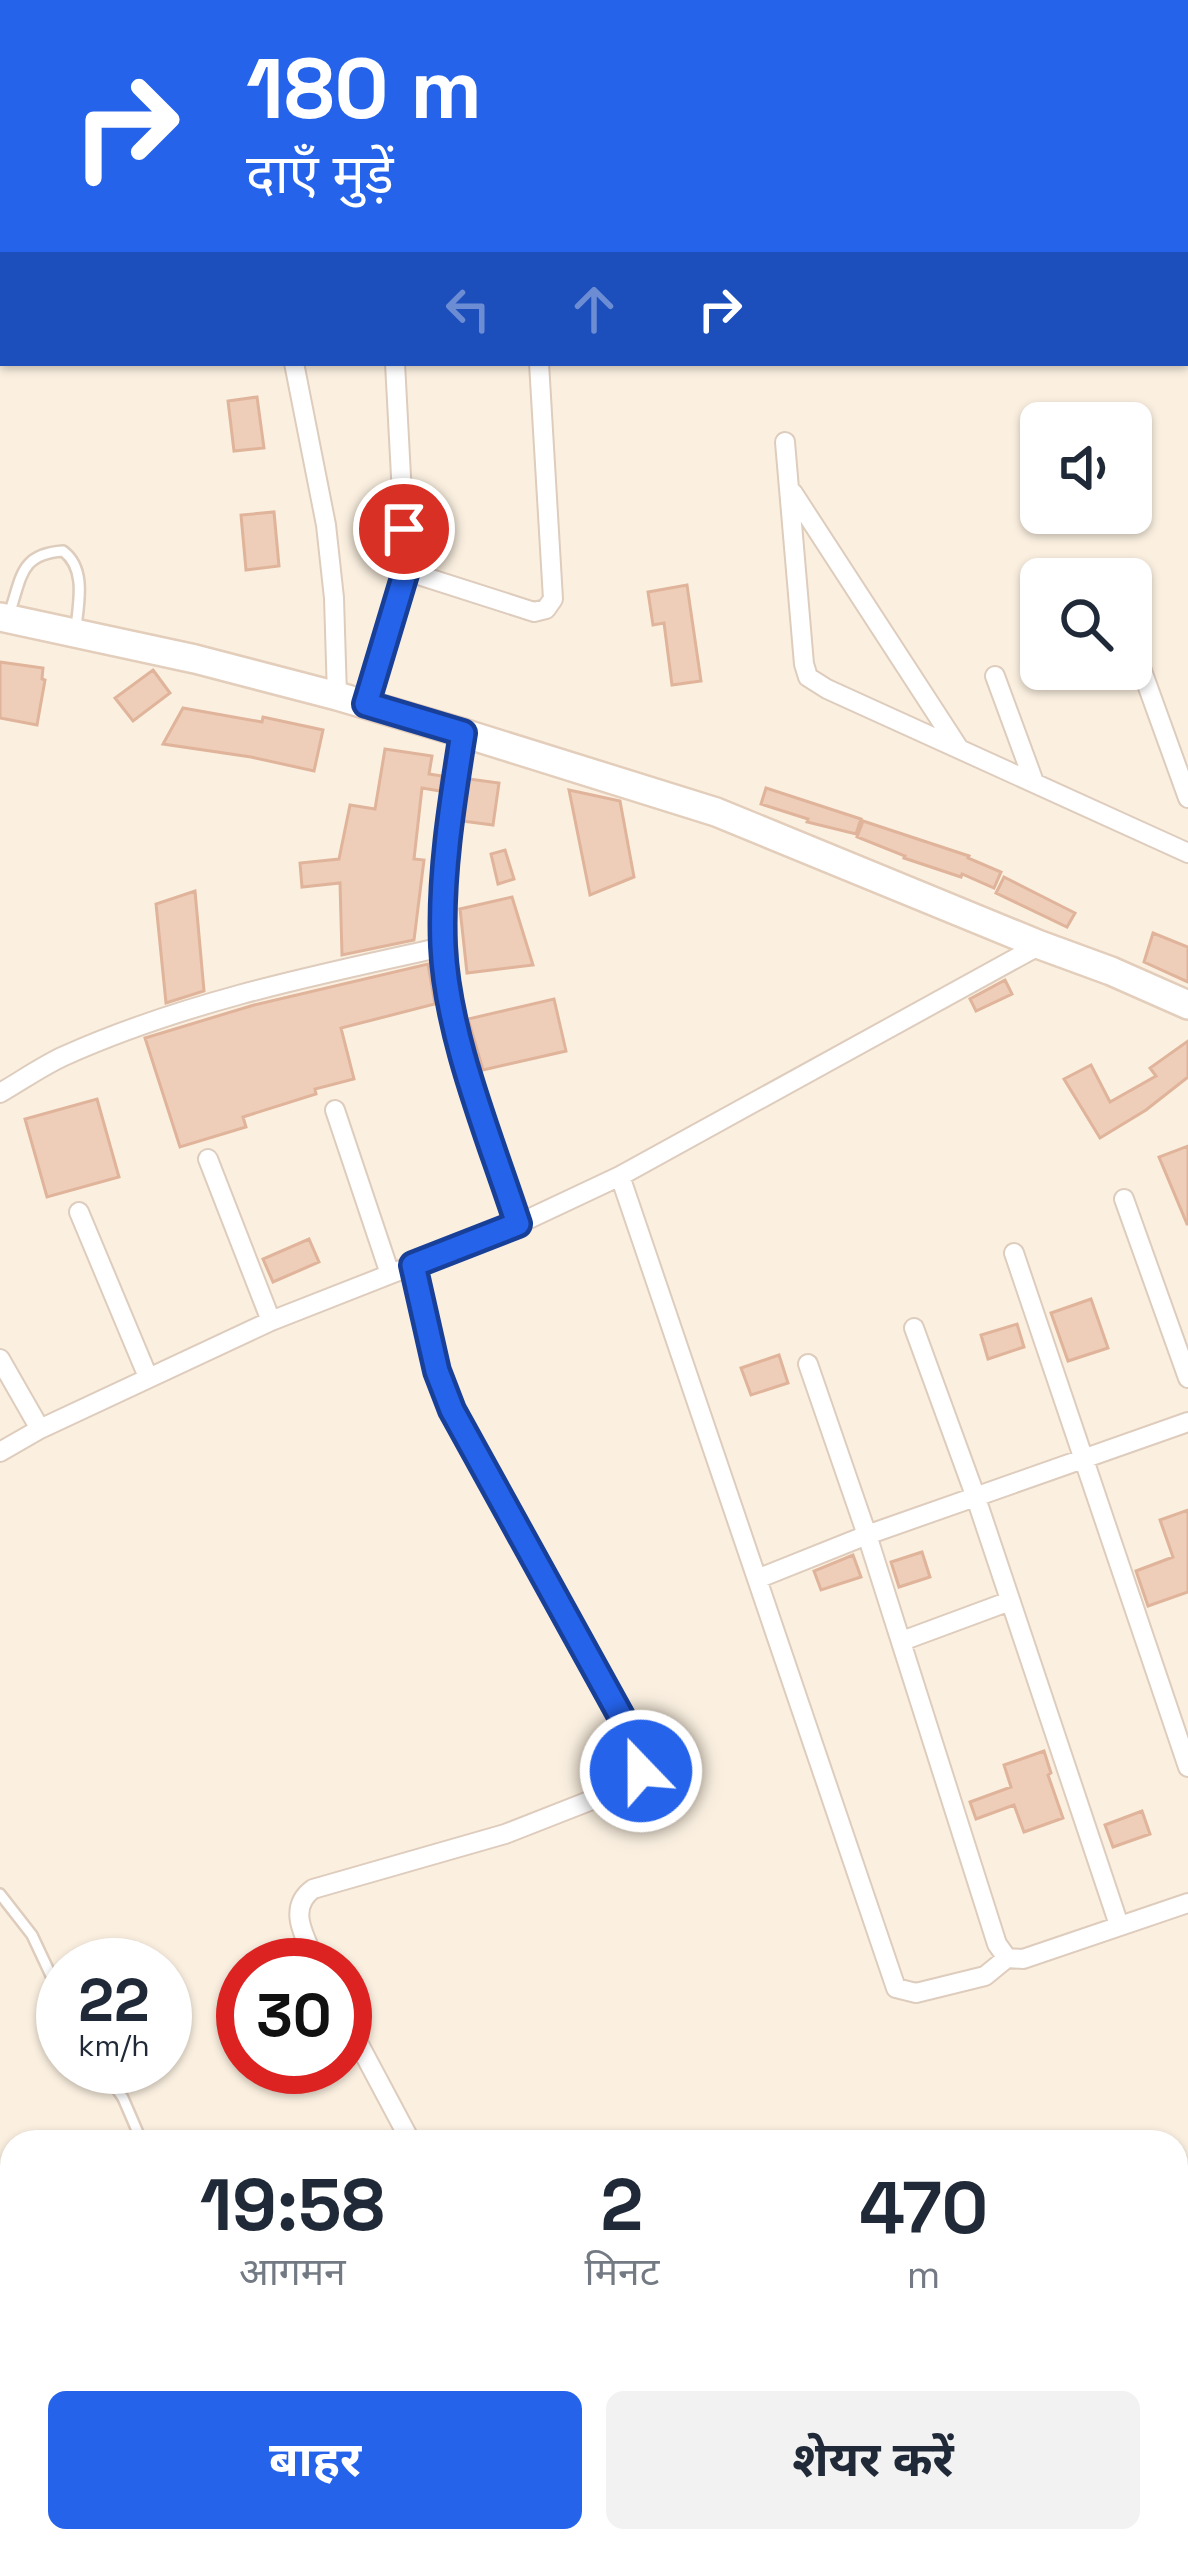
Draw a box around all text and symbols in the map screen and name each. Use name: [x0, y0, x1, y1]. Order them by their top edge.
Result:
text: 180 m: [246, 35, 482, 143]
icon: right: [48, 48, 204, 204]
text: दाएँ मुड़ें: [246, 140, 394, 209]
icon: left: [435, 276, 501, 342]
icon: ahead: [561, 276, 627, 342]
icon: right: [687, 276, 753, 342]
map controls: [1020, 402, 1152, 690]
button: sound: [1020, 402, 1152, 534]
pin: [353, 478, 455, 580]
icon: arrive: [371, 496, 437, 562]
button: search: [1020, 558, 1152, 690]
position arrow: [578, 1708, 704, 1834]
speed limit sign: 30: [216, 1938, 372, 2094]
text: 22: [78, 1962, 150, 2039]
text: km/h: [78, 2026, 150, 2065]
text: 19:58: [200, 2159, 385, 2251]
text: 2: [601, 2159, 643, 2251]
text: 470: [859, 2162, 988, 2254]
text: आगमन: [239, 2247, 346, 2296]
text: मिनट: [585, 2247, 659, 2296]
text: m: [907, 2250, 940, 2299]
button: बाहर: [48, 2391, 582, 2529]
button: शेयर करें: [606, 2391, 1140, 2529]

